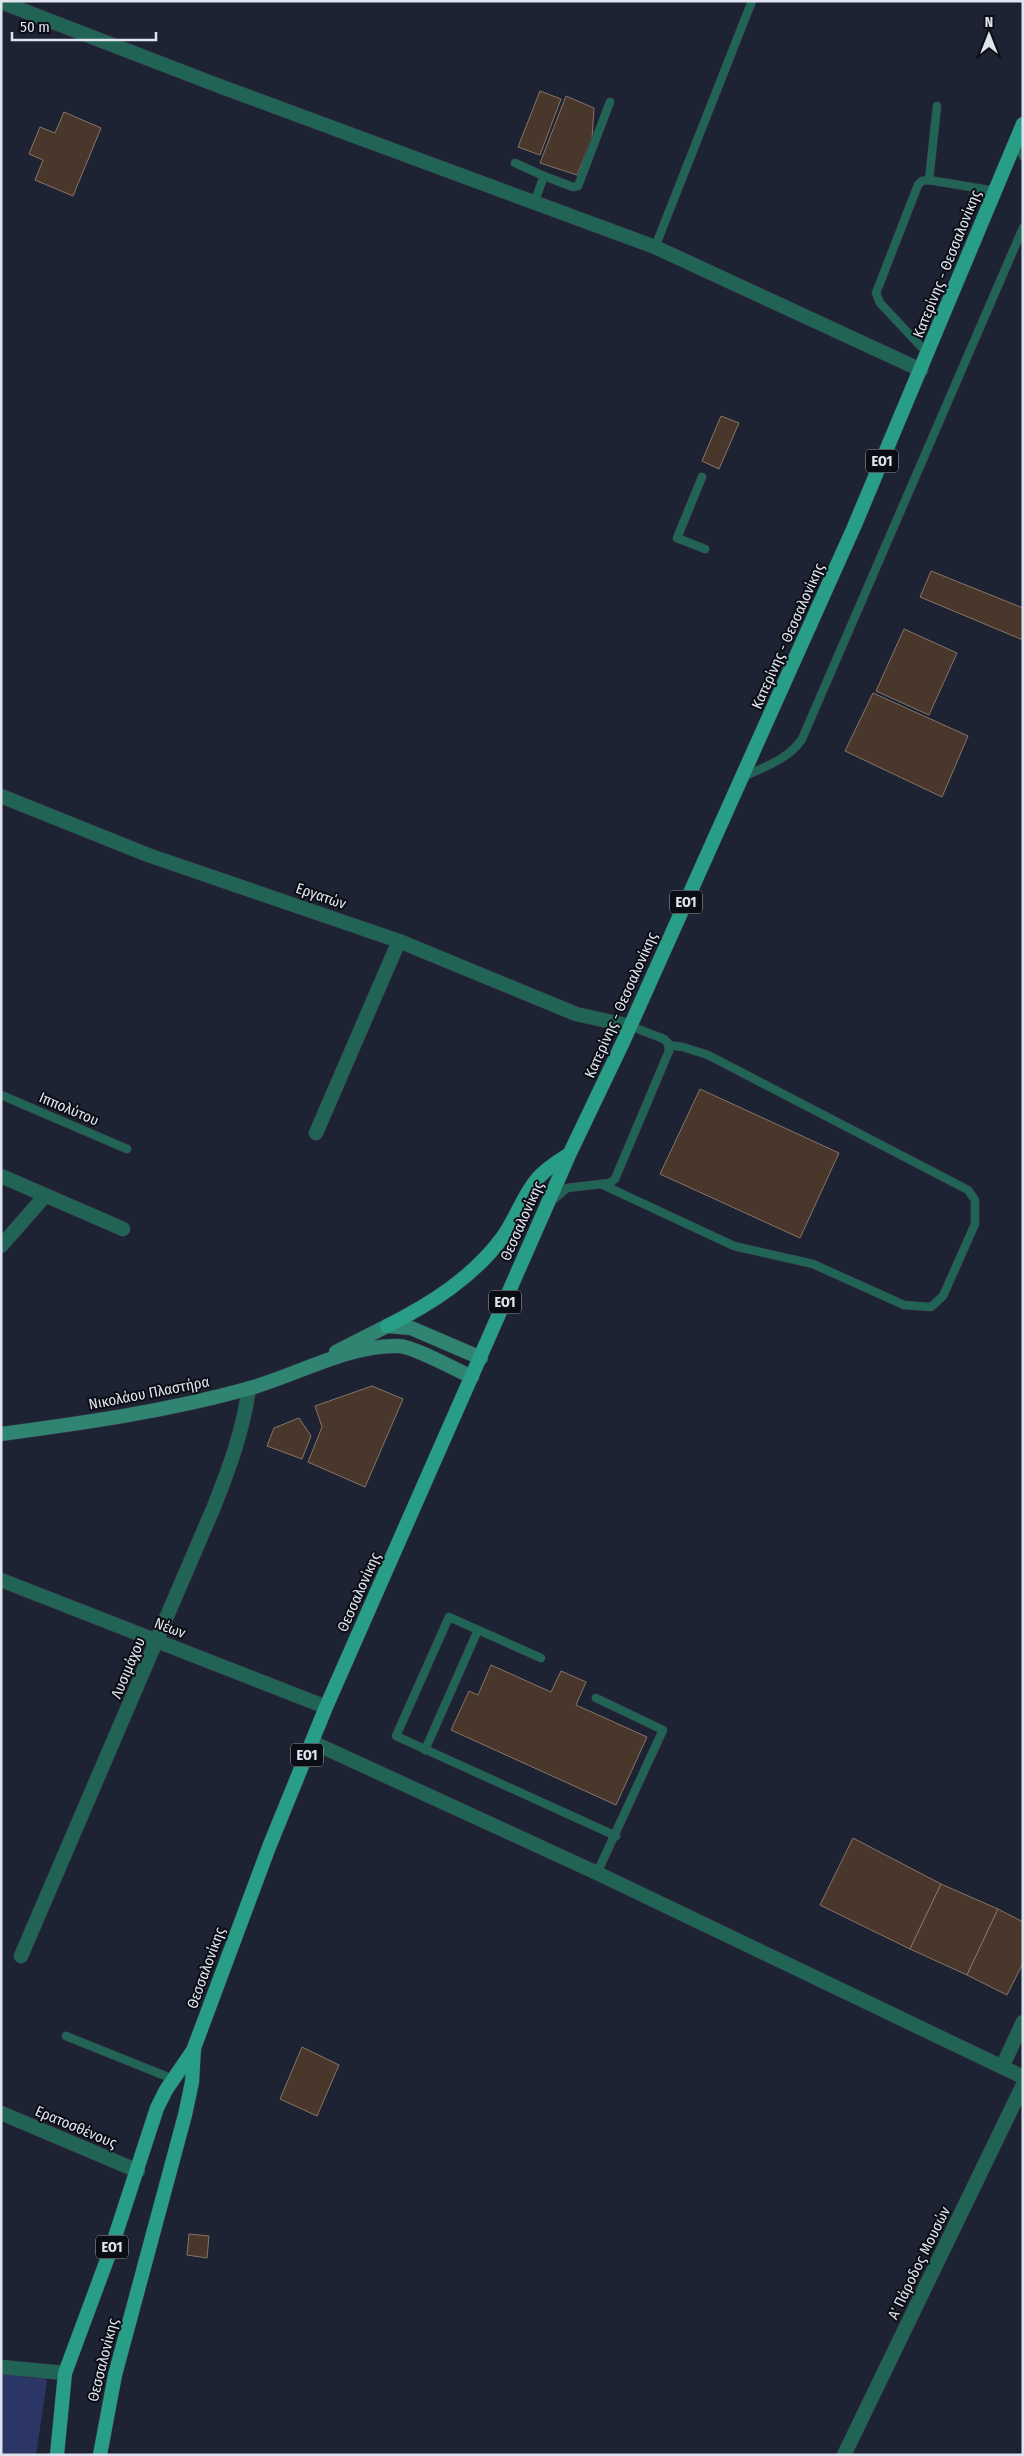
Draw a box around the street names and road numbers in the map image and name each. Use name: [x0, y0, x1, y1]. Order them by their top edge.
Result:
street label: Κατερίνης - Θεσσαλονίκης: [909, 187, 985, 341]
road number: ΕΟ1: [866, 450, 898, 472]
street label: Κατερίνης - Θεσσαλονίκης: [748, 560, 829, 712]
street label: Εργατών: [294, 879, 349, 913]
road number: ΕΟ1: [670, 890, 702, 914]
street label: Κατερίνης - Θεσσαλονίκης: [581, 929, 662, 1081]
street label: Ιππολύτου: [36, 1088, 102, 1130]
street label: Θεσσαλονίκης: [496, 1178, 548, 1264]
road number: ΕΟ1: [489, 1290, 521, 1314]
street label: Νικολάου Πλαστήρα: [87, 1372, 211, 1414]
street label: Θεσσαλονίκης: [333, 1549, 385, 1635]
street label: Νέων: [152, 1614, 189, 1642]
street label: Λυσιμάχου: [107, 1635, 149, 1701]
road number: ΕΟ1: [291, 1744, 323, 1766]
street label: Θεσσαλονίκης: [183, 1924, 229, 2011]
street label: Ερατοσθένους: [33, 2102, 120, 2153]
street label: Α΄ Πάροδος Μουσών: [884, 2203, 954, 2322]
road number: ΕΟ1: [96, 2236, 128, 2258]
street label: Θεσσαλονίκης: [84, 2316, 122, 2404]

